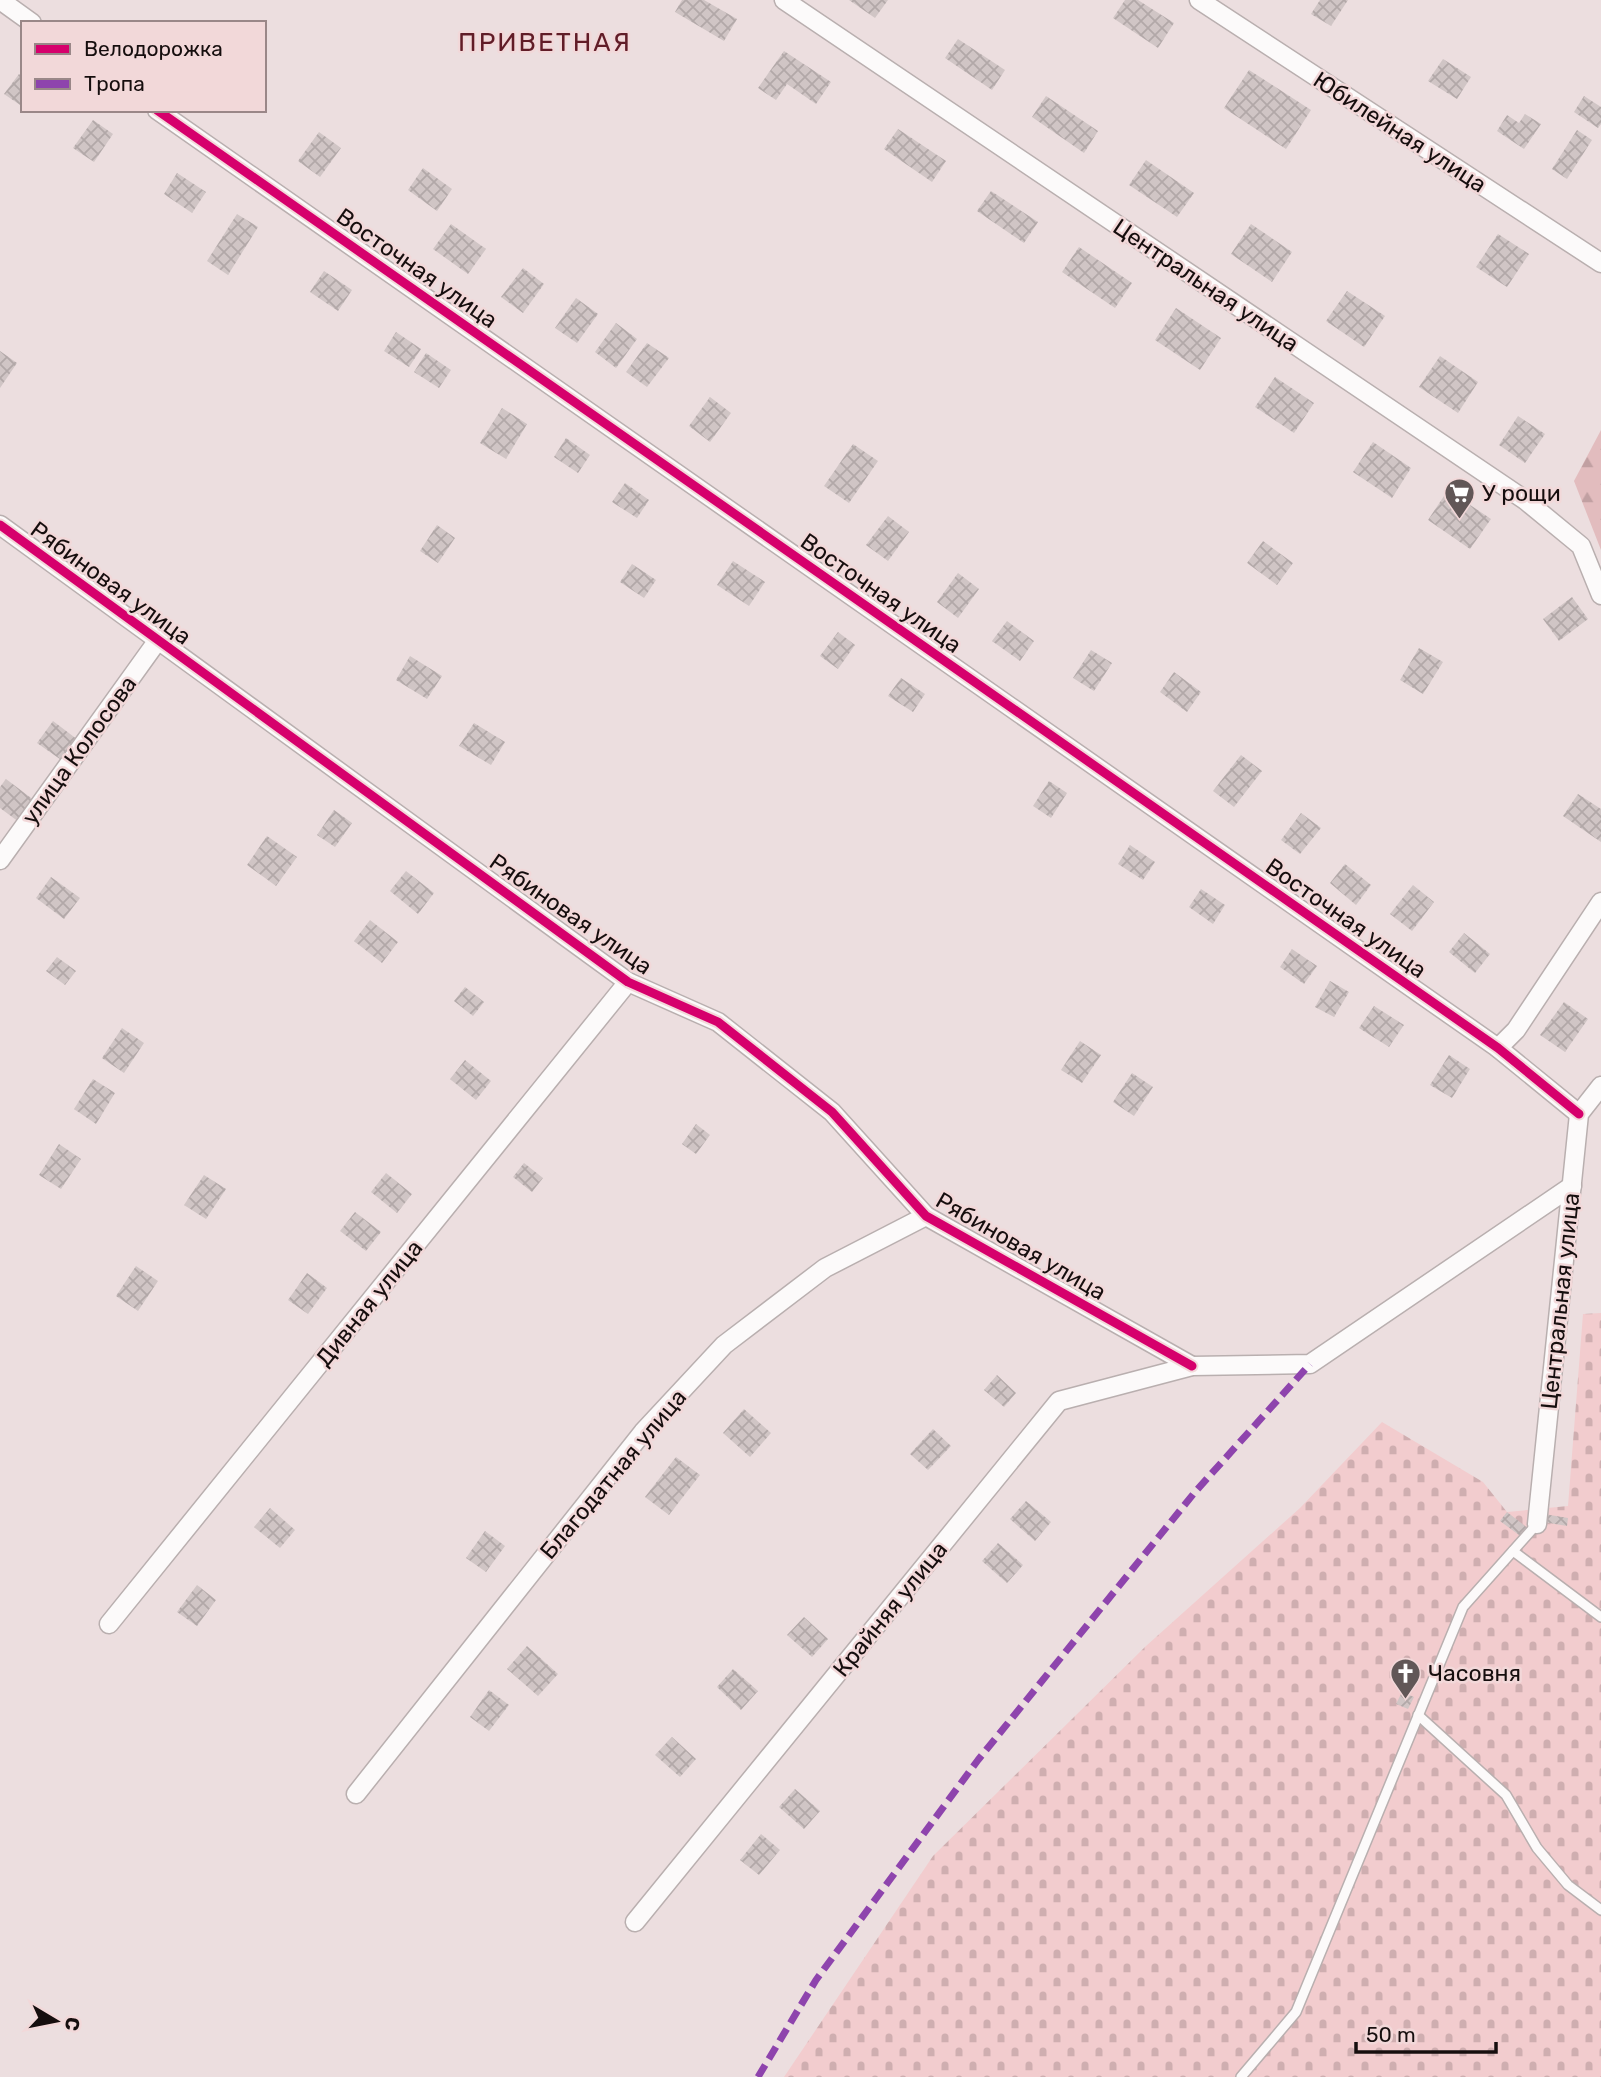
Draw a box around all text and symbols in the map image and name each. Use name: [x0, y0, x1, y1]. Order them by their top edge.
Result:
legend: [21, 21, 266, 112]
district label: ПРИВЕТНАЯ: [458, 27, 632, 58]
text: Велодорожка: [84, 36, 223, 61]
street label: Юбилейная улица: [1308, 66, 1492, 198]
text: Тропа: [84, 71, 145, 96]
street label: Восточная улица: [331, 202, 503, 334]
street label: Центральная улица: [1108, 213, 1304, 357]
supermarket icon: У рощи: [1442, 476, 1476, 520]
place label: У рощи: [1482, 479, 1561, 507]
street label: Рябиновая улица: [25, 515, 197, 651]
street label: Восточная улица: [795, 527, 967, 659]
street label: улица Колосова: [16, 670, 142, 830]
street label: Рябиновая улица: [484, 848, 658, 980]
street label: Восточная улица: [1260, 852, 1432, 984]
street label: Рябиновая улица: [931, 1186, 1111, 1306]
street label: Центральная улица: [1535, 1191, 1585, 1411]
street label: Дивная улица: [310, 1234, 428, 1372]
street label: Благодатная улица: [534, 1383, 692, 1565]
street label: Крайняя улица: [827, 1536, 953, 1682]
church icon: Часовня: [1388, 1656, 1422, 1700]
place label: Часовня: [1428, 1659, 1521, 1687]
north arrow: [21, 1986, 91, 2056]
scale bar: [1356, 2010, 1496, 2054]
text: С: [60, 2015, 85, 2032]
text: 50 m: [1366, 2022, 1416, 2047]

